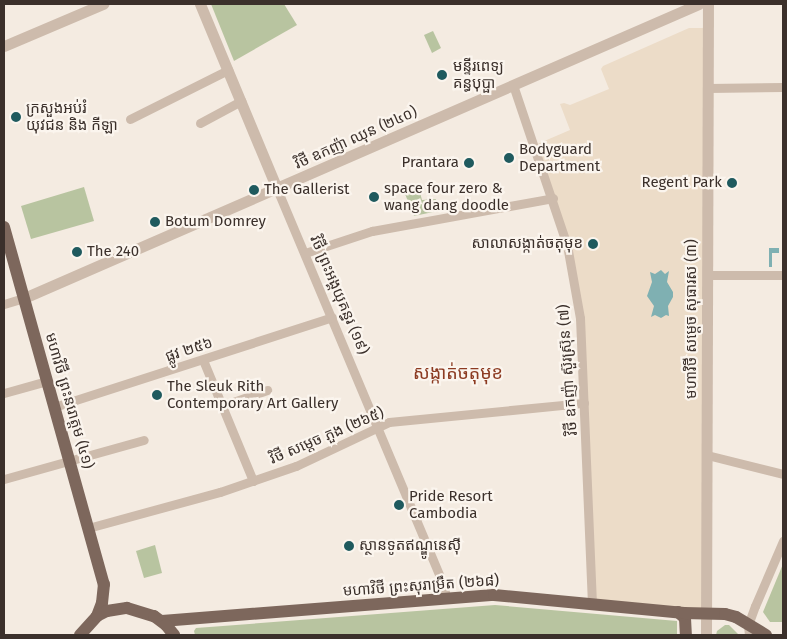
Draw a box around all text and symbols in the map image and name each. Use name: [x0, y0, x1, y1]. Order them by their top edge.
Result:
place label: មន្ទីរពេទ្យ គន្ធបុប្ផា: [453, 57, 504, 92]
marker: មន្ទីរពេទ្យ គន្ធបុប្ផា: [435, 68, 449, 82]
place label: ក្រសួងអប់រំ យុវជន និង កីឡា: [26, 99, 118, 134]
street label: វិថី ឧកញ៉ា ឈុន (២៤០): [292, 103, 420, 173]
marker: ក្រសួងអប់រំ យុវជន និង កីឡា: [10, 111, 22, 123]
place label: Bodyguard Department: [519, 140, 600, 175]
marker: Bodyguard Department: [503, 152, 515, 164]
place label: Prantara: [401, 154, 459, 172]
marker: Prantara: [463, 157, 475, 169]
place label: Regent Park: [642, 174, 722, 192]
marker: Regent Park: [726, 177, 738, 189]
place label: space four zero & wang dang doodle: [384, 179, 509, 214]
place label: The Gallerist: [264, 181, 349, 199]
marker: The Gallerist: [248, 184, 260, 196]
marker: space four zero & wang dang doodle: [368, 191, 380, 203]
place label: Botum Domrey: [165, 213, 266, 231]
marker: Botum Domrey: [149, 216, 161, 228]
street label: វិថី ព្រះអង្គយុគន្ធរ (១៩): [306, 233, 372, 357]
place label: សាលាសង្កាត់ចតុមុខ: [471, 235, 583, 253]
marker: សាលាសង្កាត់ចតុមុខ: [587, 238, 599, 250]
street label: មហាវិថី សម្តេច សុធារស (៣): [683, 239, 701, 399]
place label: The 240: [87, 243, 139, 261]
marker: The 240: [71, 246, 83, 258]
street label: វិថី ឧកញ៉ា ស៊ួរស៊្រុន (៧): [554, 304, 582, 436]
street label: មហាវិថី ព្រះនរោត្តម (៤១): [41, 331, 97, 471]
street label: ផ្លូវ ២៥៦: [163, 334, 215, 366]
district label: សង្កាត់ចតុមុខ: [413, 362, 503, 384]
place label: The Sleuk Rith Contemporary Art Gallery: [167, 377, 338, 412]
marker: The Sleuk Rith Contemporary Art Gallery: [151, 389, 163, 401]
street label: វិថី សម្តេច ភួង (២៦៥): [267, 404, 387, 468]
place label: Pride Resort Cambodia: [409, 487, 493, 522]
marker: Pride Resort Cambodia: [393, 499, 405, 511]
place label: ស្ថានទូតឥណ្ឌូនេស៊ី: [359, 537, 461, 555]
marker: ស្ថានទូតឥណ្ឌូនេស៊ី: [343, 540, 355, 552]
street label: មហាវិថី ព្រះសុរាម្រឹត (២៦៨): [342, 572, 500, 600]

